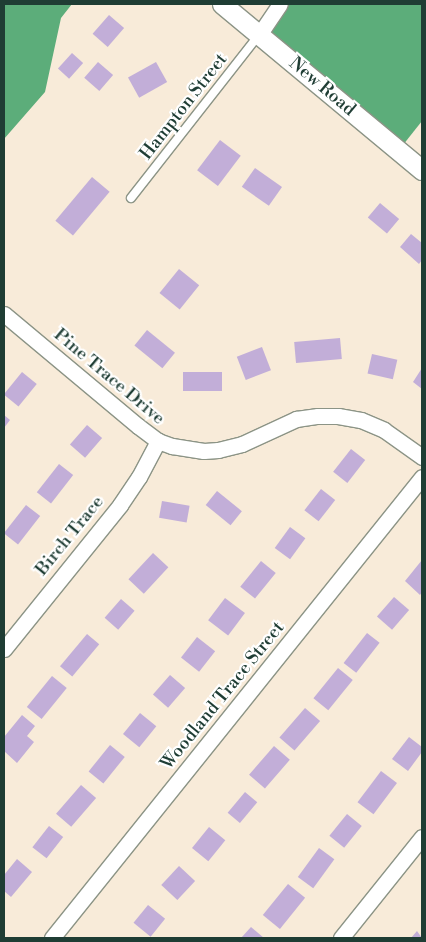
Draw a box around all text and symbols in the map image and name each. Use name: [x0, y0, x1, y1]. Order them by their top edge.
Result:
street label: Hampton Street: [136, 49, 232, 165]
street label: New Road: [284, 53, 360, 121]
street label: Pine Trace Drive: [49, 324, 169, 430]
street label: Birch Trace: [31, 492, 109, 580]
street label: Woodland Trace Street: [157, 618, 289, 774]

